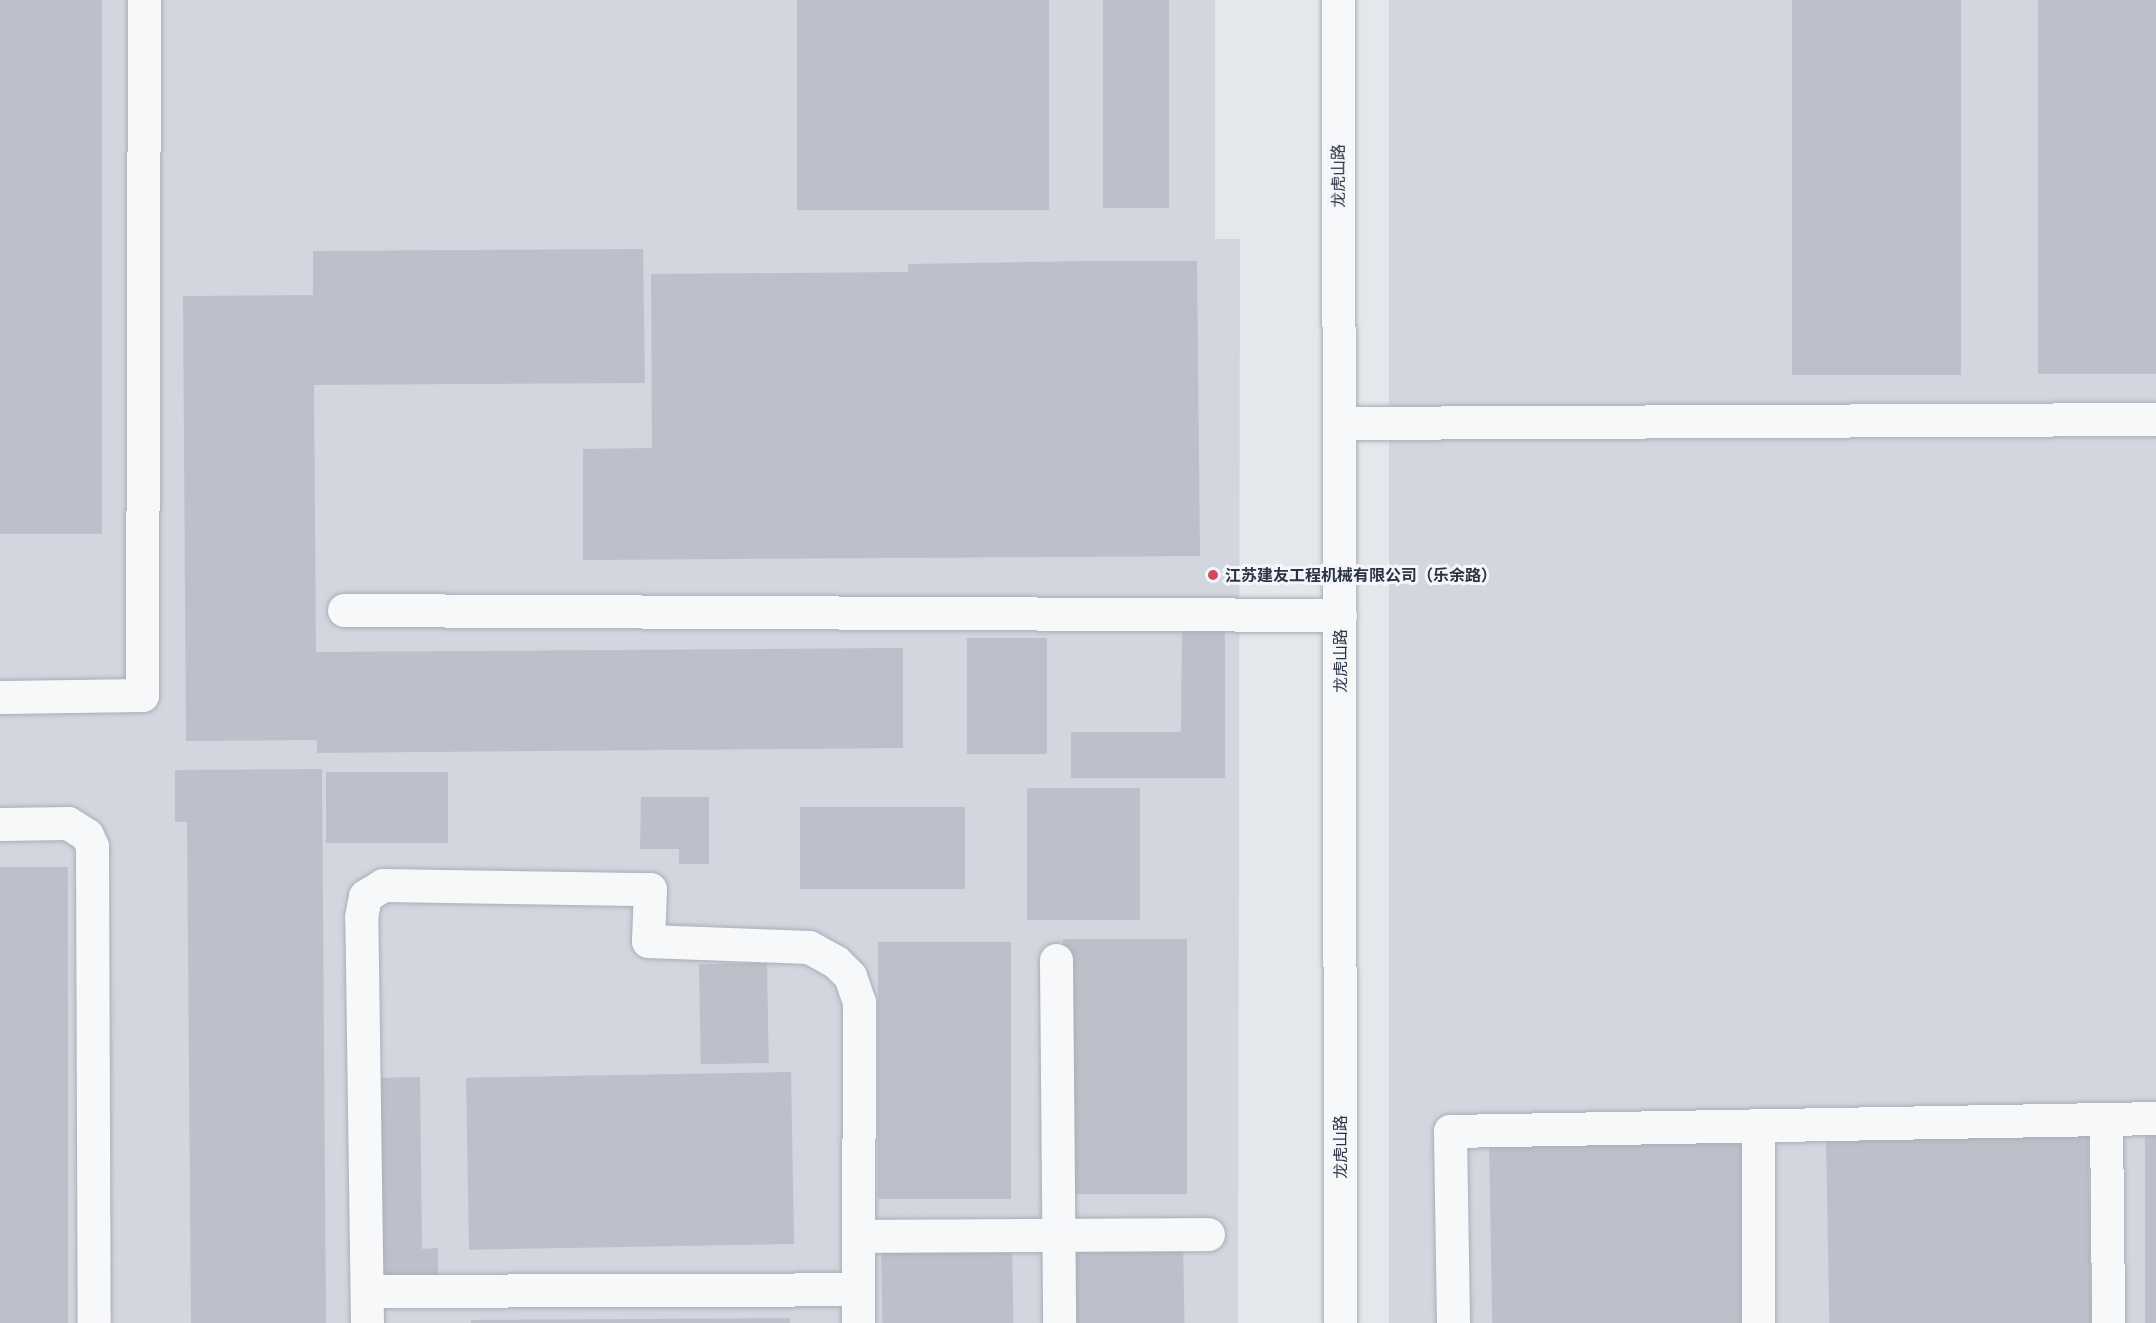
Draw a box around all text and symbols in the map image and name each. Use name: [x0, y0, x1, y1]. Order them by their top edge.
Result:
street label: 龙虎山路: [1328, 144, 1348, 208]
place label: 江苏建友工程机械有限公司（乐余路）: [1225, 565, 1497, 585]
marker: 江苏建友工程机械有限公司（乐余路）: [1206, 568, 1220, 582]
street label: 龙虎山路: [1330, 629, 1350, 693]
street label: 龙虎山路: [1330, 1115, 1350, 1179]

